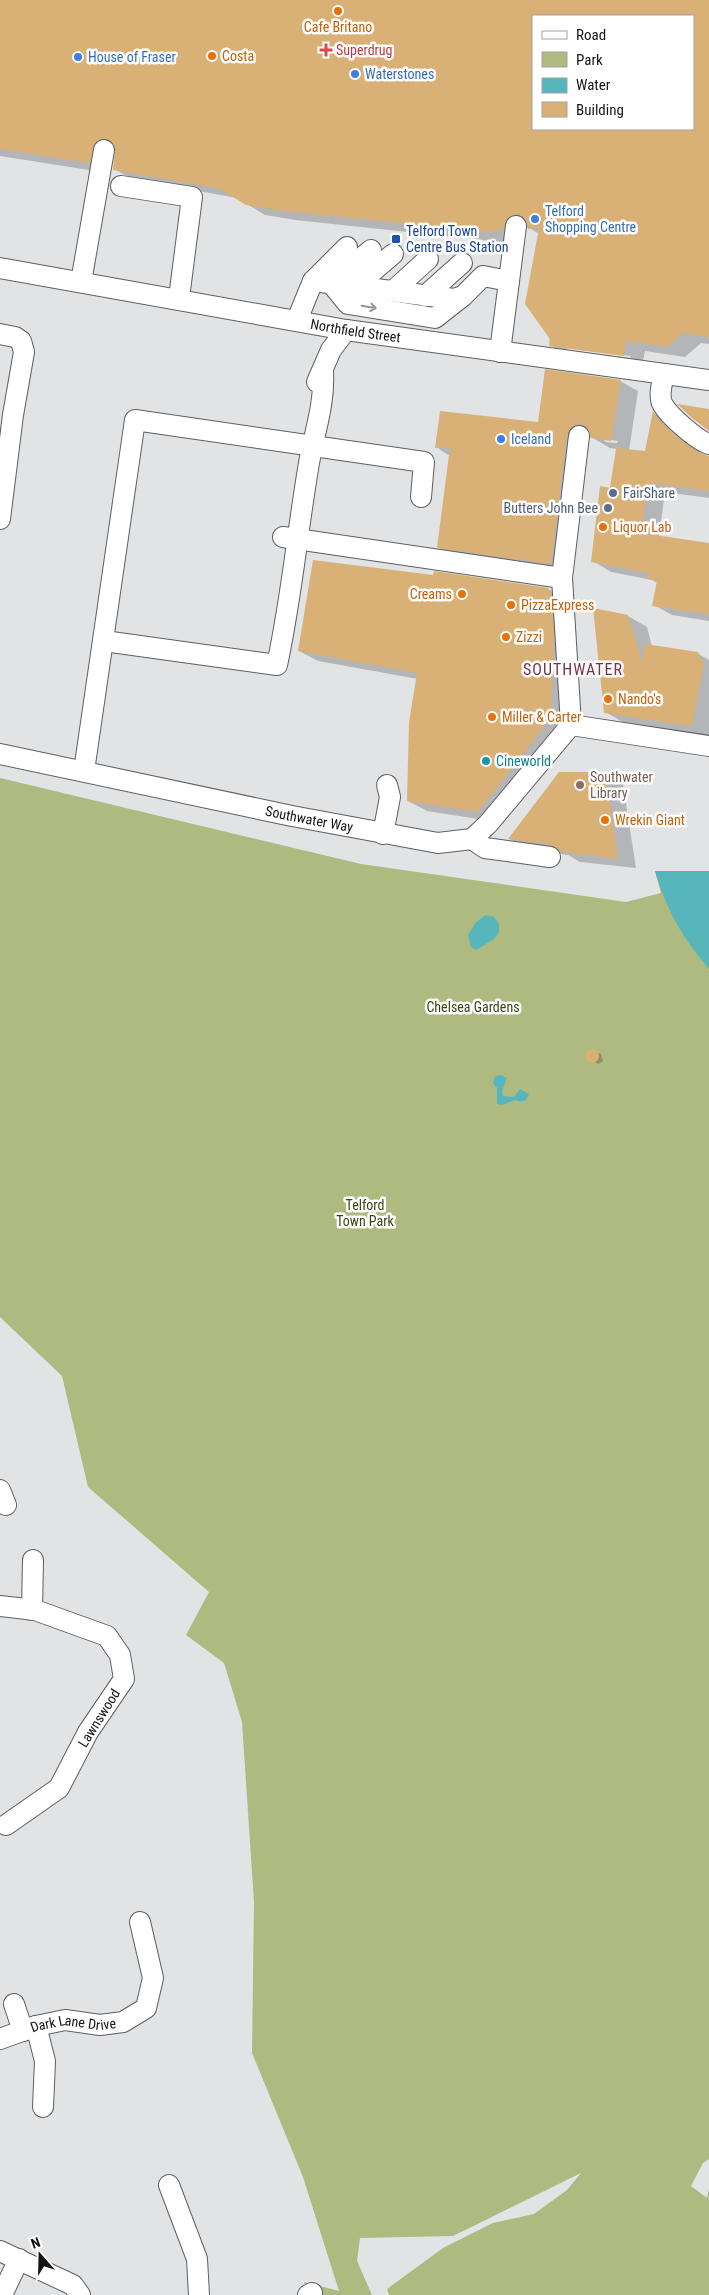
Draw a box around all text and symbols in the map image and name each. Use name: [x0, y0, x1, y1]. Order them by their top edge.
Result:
marker: Cafe Britano: [332, 5, 344, 17]
legend: [532, 15, 694, 130]
place label: Cafe Britano: [304, 19, 372, 35]
text: Road: [576, 26, 606, 44]
place label: Superdrug: [336, 42, 393, 58]
marker: Superdrug: [320, 44, 332, 56]
place label: Costa: [222, 48, 254, 64]
place label: House of Fraser: [88, 49, 176, 65]
marker: Costa: [206, 50, 218, 62]
marker: House of Fraser: [72, 51, 84, 63]
text: Park: [576, 51, 603, 69]
place label: Waterstones: [365, 66, 434, 82]
marker: Waterstones: [349, 68, 361, 80]
text: Water: [576, 76, 611, 94]
text: Building: [576, 101, 624, 119]
place label: Telford Shopping Centre: [545, 203, 637, 235]
marker: Telford Shopping Centre: [529, 213, 541, 225]
place label: Telford Town Centre Bus Station: [406, 223, 509, 255]
marker: Telford Town Centre Bus Station: [390, 233, 402, 245]
one-way arrow: [361, 303, 377, 313]
street label: Northfield Street: [309, 316, 402, 345]
place label: Iceland: [511, 431, 551, 447]
marker: Iceland: [495, 433, 507, 445]
place label: FairShare: [623, 485, 676, 501]
marker: FairShare: [607, 487, 619, 499]
place label: Butters John Bee: [504, 500, 598, 516]
marker: Butters John Bee: [602, 502, 614, 514]
place label: Liquor Lab: [613, 519, 672, 535]
marker: Liquor Lab: [597, 521, 609, 533]
place label: Creams: [410, 586, 452, 602]
marker: Creams: [456, 588, 468, 600]
place label: PizzaExpress: [521, 597, 594, 613]
marker: PizzaExpress: [505, 599, 517, 611]
place label: Zizzi: [516, 629, 542, 645]
marker: Zizzi: [500, 631, 512, 643]
district label: SOUTHWATER: [523, 660, 623, 679]
place label: Nando's: [618, 691, 662, 707]
marker: Nando's: [602, 693, 614, 705]
place label: Miller & Carter: [502, 709, 581, 725]
marker: Miller & Carter: [486, 711, 498, 723]
place label: Cineworld: [496, 753, 551, 769]
marker: Cineworld: [480, 755, 492, 767]
place label: Southwater Library: [590, 769, 653, 801]
marker: Southwater Library: [574, 779, 586, 791]
street label: Southwater Way: [264, 803, 355, 835]
place label: Wrekin Giant: [615, 812, 685, 828]
marker: Wrekin Giant: [599, 814, 611, 826]
park label: Chelsea Gardens: [426, 999, 520, 1015]
park label: Telford Town Park: [336, 1197, 395, 1229]
street label: Lawnswood: [75, 1686, 123, 1750]
street label: Dark Lane Drive: [28, 2012, 117, 2035]
north arrow: [15, 2230, 65, 2280]
text: N: [29, 2234, 42, 2252]

